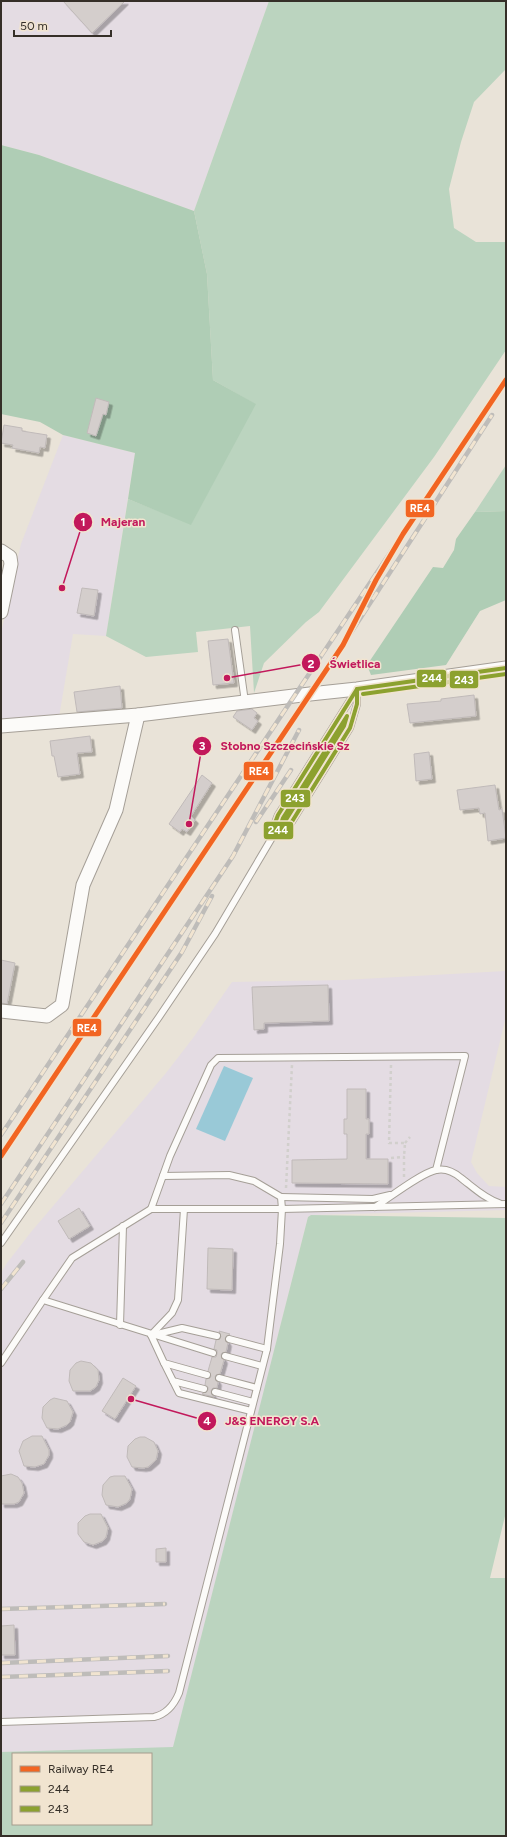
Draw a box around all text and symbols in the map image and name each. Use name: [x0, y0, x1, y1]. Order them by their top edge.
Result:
scale bar: [14, 12, 111, 38]
text: 50 m: [20, 19, 48, 33]
line badge: RE4: [405, 499, 435, 518]
text: RE4: [410, 502, 430, 515]
callout: Majeran: [73, 510, 153, 534]
text: 1: [80, 515, 86, 529]
text: Majeran: [101, 515, 145, 529]
callout: Świetlica: [301, 651, 388, 675]
text: 2: [308, 657, 315, 671]
text: Świetlica: [330, 657, 380, 671]
line badge: 244: [416, 669, 447, 688]
line badge: 243: [449, 670, 479, 689]
text: 244: [422, 672, 442, 685]
text: 243: [454, 674, 474, 687]
callout: Stobno Szczecińskie Sz: [192, 734, 357, 758]
text: 3: [199, 739, 206, 753]
text: Stobno Szczecińskie Sz: [221, 739, 350, 753]
line badge: RE4: [243, 761, 274, 781]
text: RE4: [249, 765, 269, 778]
line badge: 243: [280, 789, 311, 808]
text: 243: [285, 792, 305, 805]
line badge: 244: [263, 821, 294, 840]
text: 244: [268, 824, 288, 837]
line badge: RE4: [72, 1018, 102, 1037]
text: RE4: [77, 1022, 97, 1035]
callout: J&S ENERGY S.A: [197, 1409, 327, 1433]
text: 4: [203, 1414, 211, 1428]
text: J&S ENERGY S.A: [225, 1414, 319, 1428]
legend: [12, 1753, 152, 1825]
text: Railway RE4: [48, 1762, 114, 1776]
text: 244: [48, 1782, 70, 1796]
text: 243: [48, 1802, 69, 1816]

